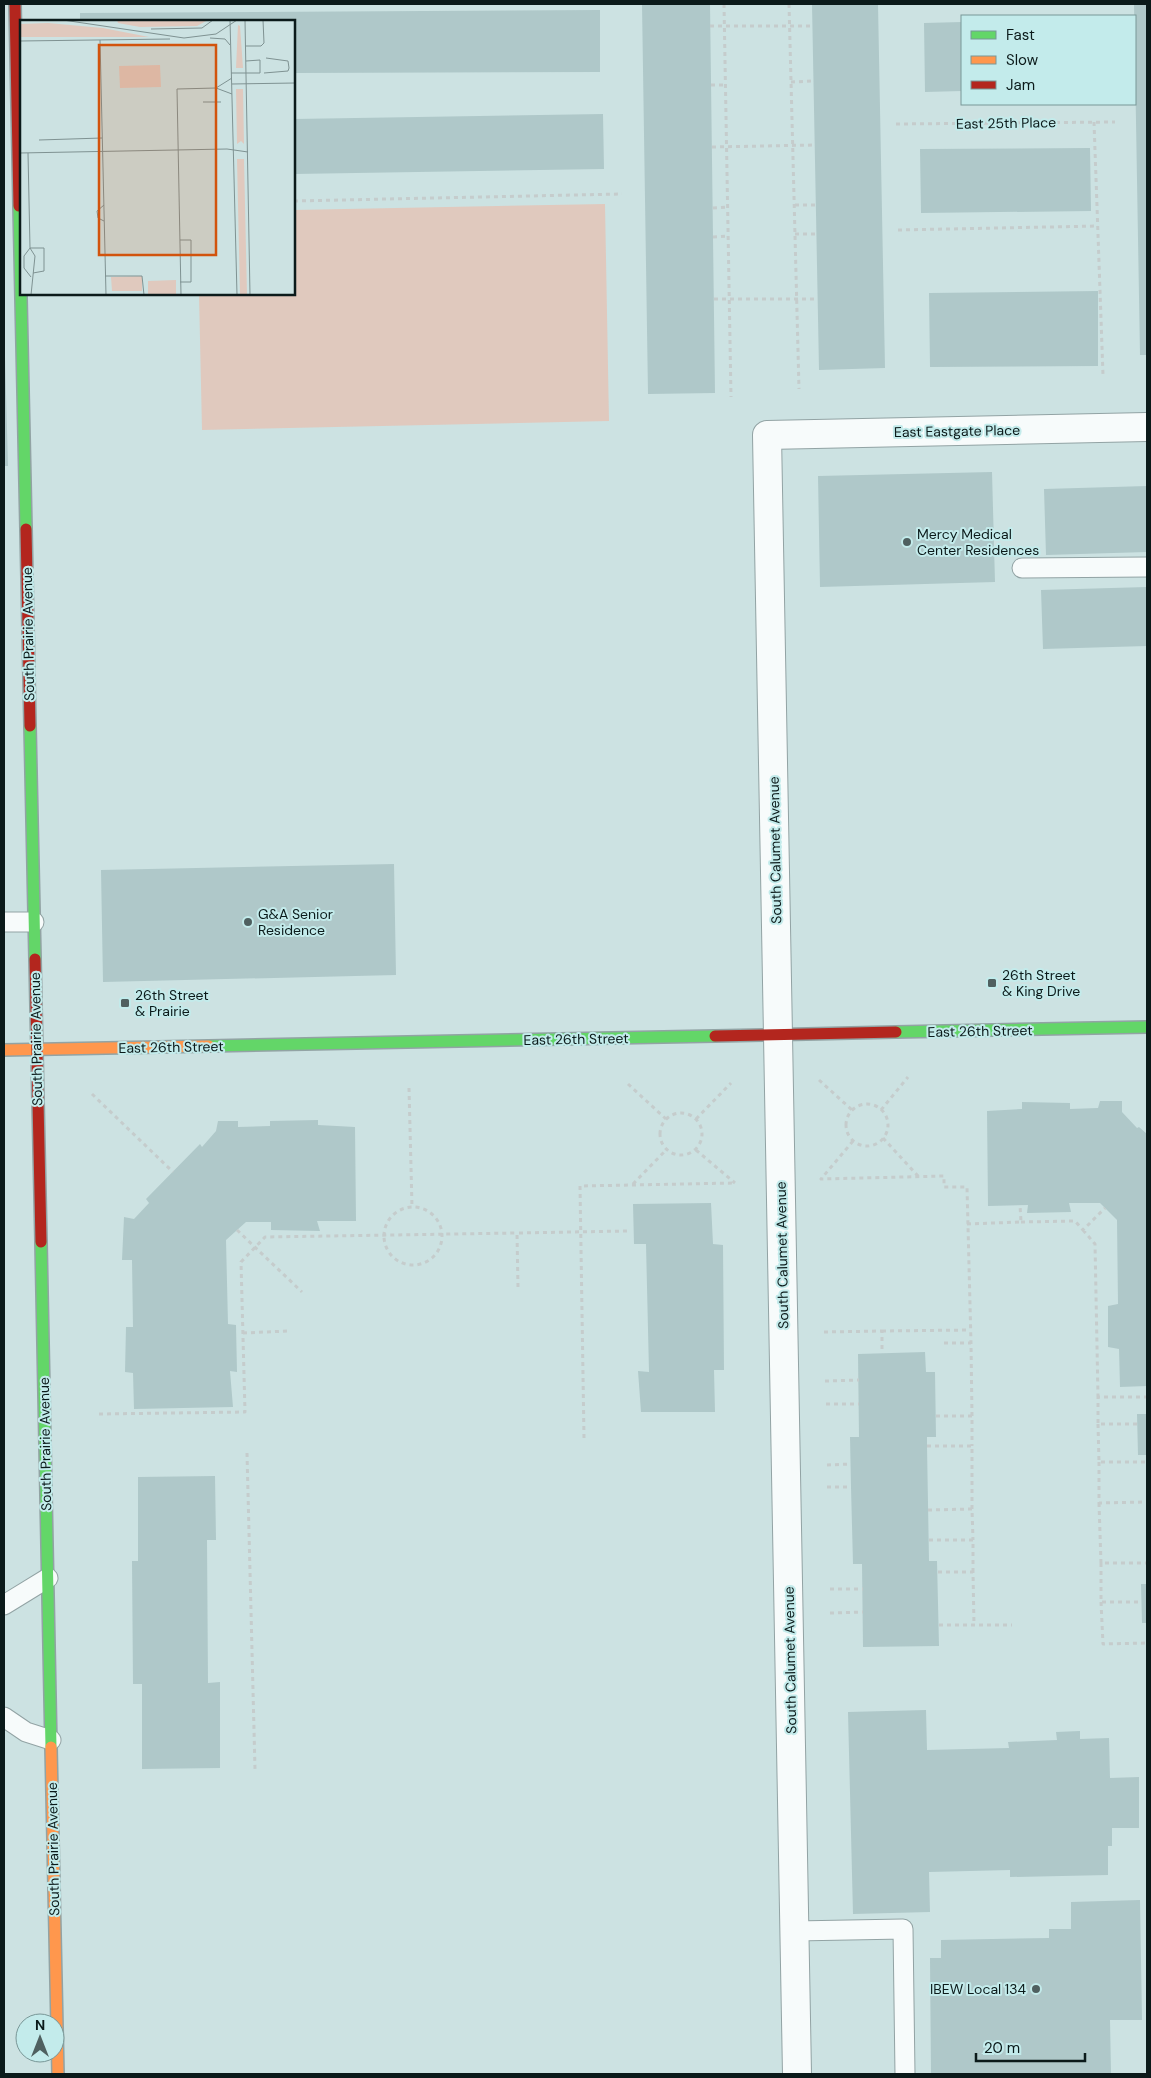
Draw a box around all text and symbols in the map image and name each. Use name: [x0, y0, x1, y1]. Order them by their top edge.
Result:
legend: [961, 15, 1136, 105]
inset map: [20, 20, 295, 295]
text: Fast: [1006, 25, 1035, 45]
text: Slow: [1006, 50, 1039, 70]
text: Jam: [1006, 75, 1035, 95]
street label: East 25th Place: [956, 113, 1056, 133]
street label: East Eastgate Place: [894, 421, 1020, 441]
place label: Mercy Medical Center Residences: [917, 525, 1039, 559]
marker: Mercy Medical Center Residences: [901, 536, 913, 548]
street label: South Prairie Avenue: [18, 567, 38, 701]
street label: South Calumet Avenue: [765, 776, 785, 924]
place label: G&A Senior Residence: [258, 905, 333, 939]
marker: G&A Senior Residence: [242, 916, 254, 928]
place label: 26th Street & King Drive: [1002, 966, 1080, 1000]
street label: South Prairie Avenue: [26, 972, 46, 1106]
marker: 26th Street & King Drive: [986, 977, 998, 989]
place label: 26th Street & Prairie: [135, 986, 209, 1020]
marker: 26th Street & Prairie: [119, 997, 131, 1009]
street label: East 26th Street: [927, 1021, 1033, 1041]
street label: East 26th Street: [523, 1029, 629, 1049]
street label: East 26th Street: [118, 1037, 224, 1057]
street label: South Calumet Avenue: [772, 1181, 792, 1329]
street label: South Prairie Avenue: [35, 1377, 55, 1511]
street label: South Calumet Avenue: [780, 1586, 800, 1734]
street label: South Prairie Avenue: [43, 1782, 63, 1916]
place label: IBEW Local 134: [930, 1980, 1026, 1998]
marker: IBEW Local 134: [1030, 1983, 1042, 1995]
north arrow: [15, 2013, 65, 2063]
text: N: [35, 2016, 45, 2034]
scale bar: [976, 2030, 1085, 2062]
text: 20 m: [984, 2038, 1020, 2058]

